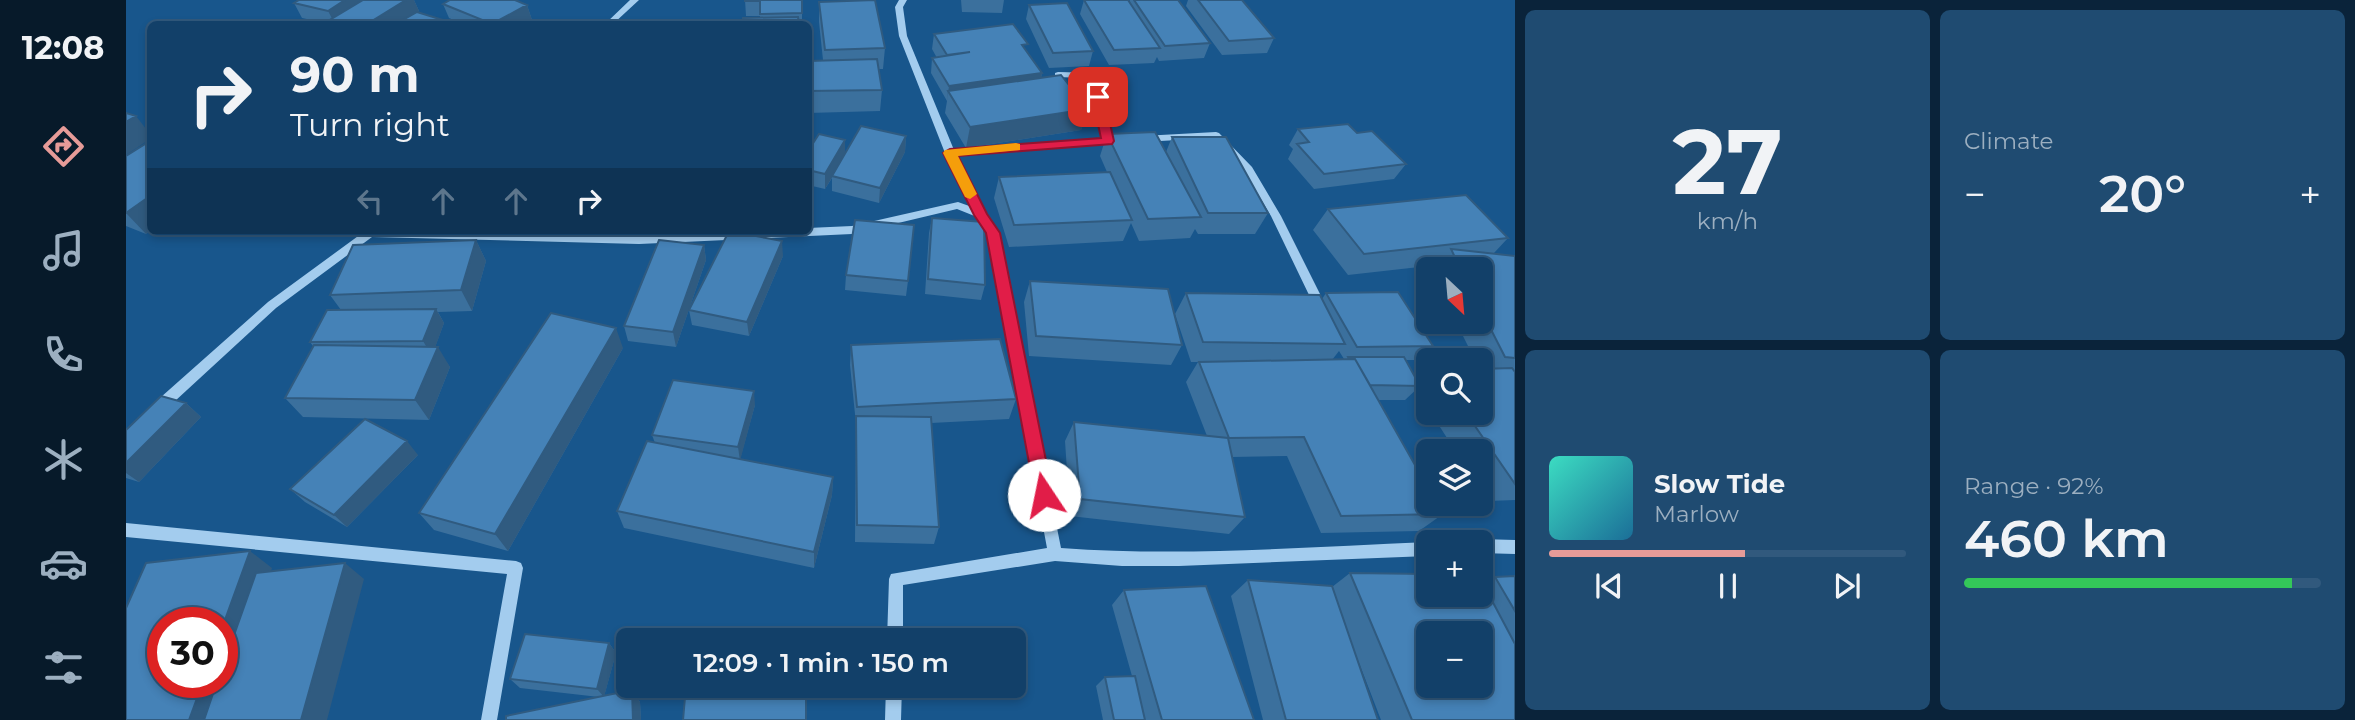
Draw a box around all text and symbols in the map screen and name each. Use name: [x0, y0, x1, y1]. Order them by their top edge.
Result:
text: 12:08: [22, 28, 104, 67]
text: 90 m: [290, 45, 420, 104]
icon: right: [175, 49, 266, 140]
pin: [1068, 67, 1128, 127]
icon: arrive: [1079, 78, 1117, 116]
text: Turn right: [290, 105, 450, 144]
text: 27: [1672, 106, 1783, 217]
icon: directions: [39, 122, 88, 171]
text: Climate: [1964, 127, 2053, 155]
text: 20°: [2099, 162, 2186, 225]
text: −: [1964, 171, 1986, 218]
text: +: [2299, 171, 2321, 218]
icon: left: [351, 182, 389, 220]
icon: ahead: [424, 182, 462, 220]
icon: ahead: [497, 182, 535, 220]
icon: right: [570, 182, 608, 220]
text: km/h: [1697, 207, 1758, 235]
icon: music: [39, 226, 88, 275]
north arrow: [1416, 257, 1493, 334]
map controls: [1416, 257, 1493, 698]
icon: phone: [39, 330, 88, 379]
button: search: [1416, 348, 1493, 425]
icon: climate: [39, 435, 88, 484]
button: layers: [1416, 439, 1493, 516]
position arrow: [1007, 458, 1081, 532]
text: Slow Tide: [1654, 468, 1785, 500]
text: Range · 92%: [1964, 472, 2104, 500]
text: Marlow: [1654, 500, 1739, 528]
text: 460 km: [1964, 507, 2169, 570]
button: +: [1416, 530, 1493, 607]
icon: car: [39, 539, 88, 588]
icon: previous: [1590, 567, 1628, 605]
icon: pause: [1709, 567, 1747, 605]
icon: next: [1828, 567, 1866, 605]
speed limit sign: 30: [147, 607, 238, 698]
button: −: [1416, 621, 1493, 698]
icon: filters: [39, 643, 88, 692]
text: 12:09 · 1 min · 150 m: [693, 647, 949, 679]

